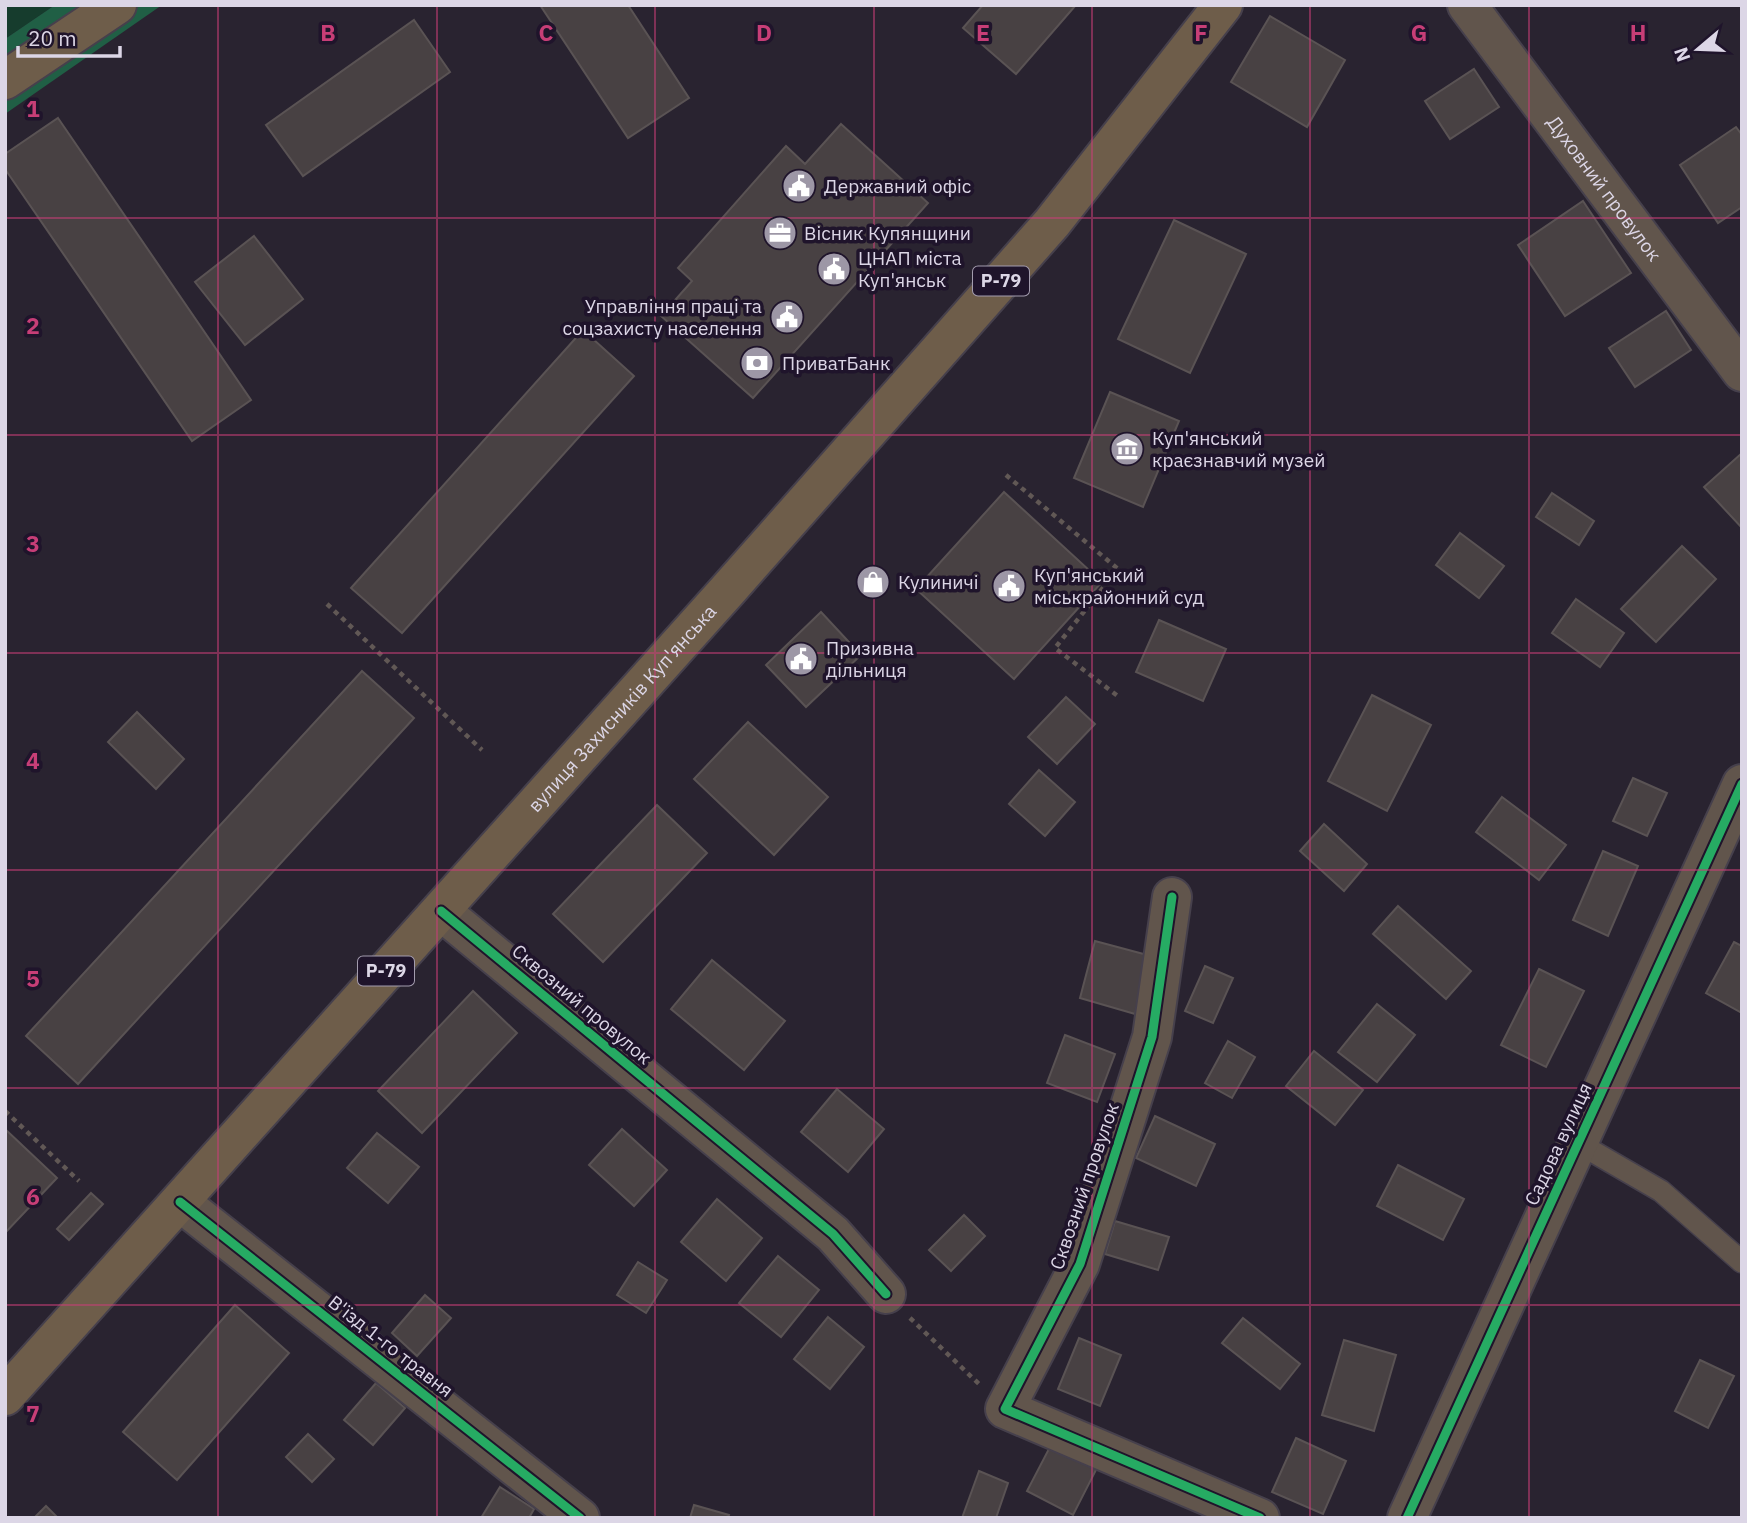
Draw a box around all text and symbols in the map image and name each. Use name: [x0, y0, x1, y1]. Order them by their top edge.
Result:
scale bar: [18, 14, 119, 58]
north arrow: [1663, 14, 1733, 84]
text: B: [320, 17, 336, 47]
text: C: [539, 17, 554, 47]
text: D: [756, 17, 772, 47]
text: E: [976, 17, 990, 47]
text: F: [1194, 17, 1208, 47]
text: G: [1411, 17, 1427, 47]
text: H: [1630, 17, 1646, 47]
text: 20 m: [28, 24, 77, 52]
text: N: [1668, 44, 1696, 65]
text: 1: [26, 93, 40, 123]
street label: Духовний провулок: [1542, 111, 1667, 266]
public building icon: Державний офіс: [780, 167, 818, 205]
place label: Державний офіс: [824, 174, 972, 198]
office icon: Вісник Купянщини: [761, 214, 799, 252]
place label: Вісник Купянщини: [804, 221, 971, 245]
place label: ЦНАП міста Куп'янськ: [858, 246, 962, 292]
public building icon: ЦНАП міста Куп'янськ: [815, 250, 853, 288]
road number: Р-79: [973, 267, 1029, 296]
place label: Управління праці та соцзахисту населення: [562, 294, 762, 340]
public building icon: Управління праці та соцзахисту населення: [768, 298, 806, 336]
text: 2: [26, 310, 40, 340]
bank icon: ПриватБанк: [738, 344, 776, 382]
place label: ПриватБанк: [782, 351, 890, 375]
place label: Куп'янський краєзнавчий музей: [1152, 426, 1325, 472]
museum icon: Куп'янський краєзнавчий музей: [1108, 430, 1146, 468]
text: 3: [26, 528, 40, 558]
shop icon: Кулиничі: [854, 563, 892, 601]
place label: Куп'янський міськрайонний суд: [1034, 563, 1204, 609]
public building icon: Куп'янський міськрайонний суд: [990, 567, 1028, 605]
place label: Кулиничі: [898, 570, 979, 594]
street label: вулиця Захисників Куп'янська: [523, 599, 721, 817]
place label: Призивна дільниця: [826, 636, 914, 682]
public building icon: Призивна дільниця: [782, 640, 820, 678]
text: 4: [26, 745, 40, 775]
street label: Сквозний провулок: [507, 939, 657, 1069]
road number: Р-79: [358, 956, 414, 986]
text: 5: [26, 963, 40, 993]
street label: Садова вулиця: [1519, 1079, 1597, 1209]
street label: Сквозний провулок: [1044, 1099, 1124, 1273]
text: 6: [26, 1181, 40, 1211]
street label: В'їзд 1-го травня: [324, 1290, 458, 1402]
text: 7: [26, 1398, 40, 1428]

